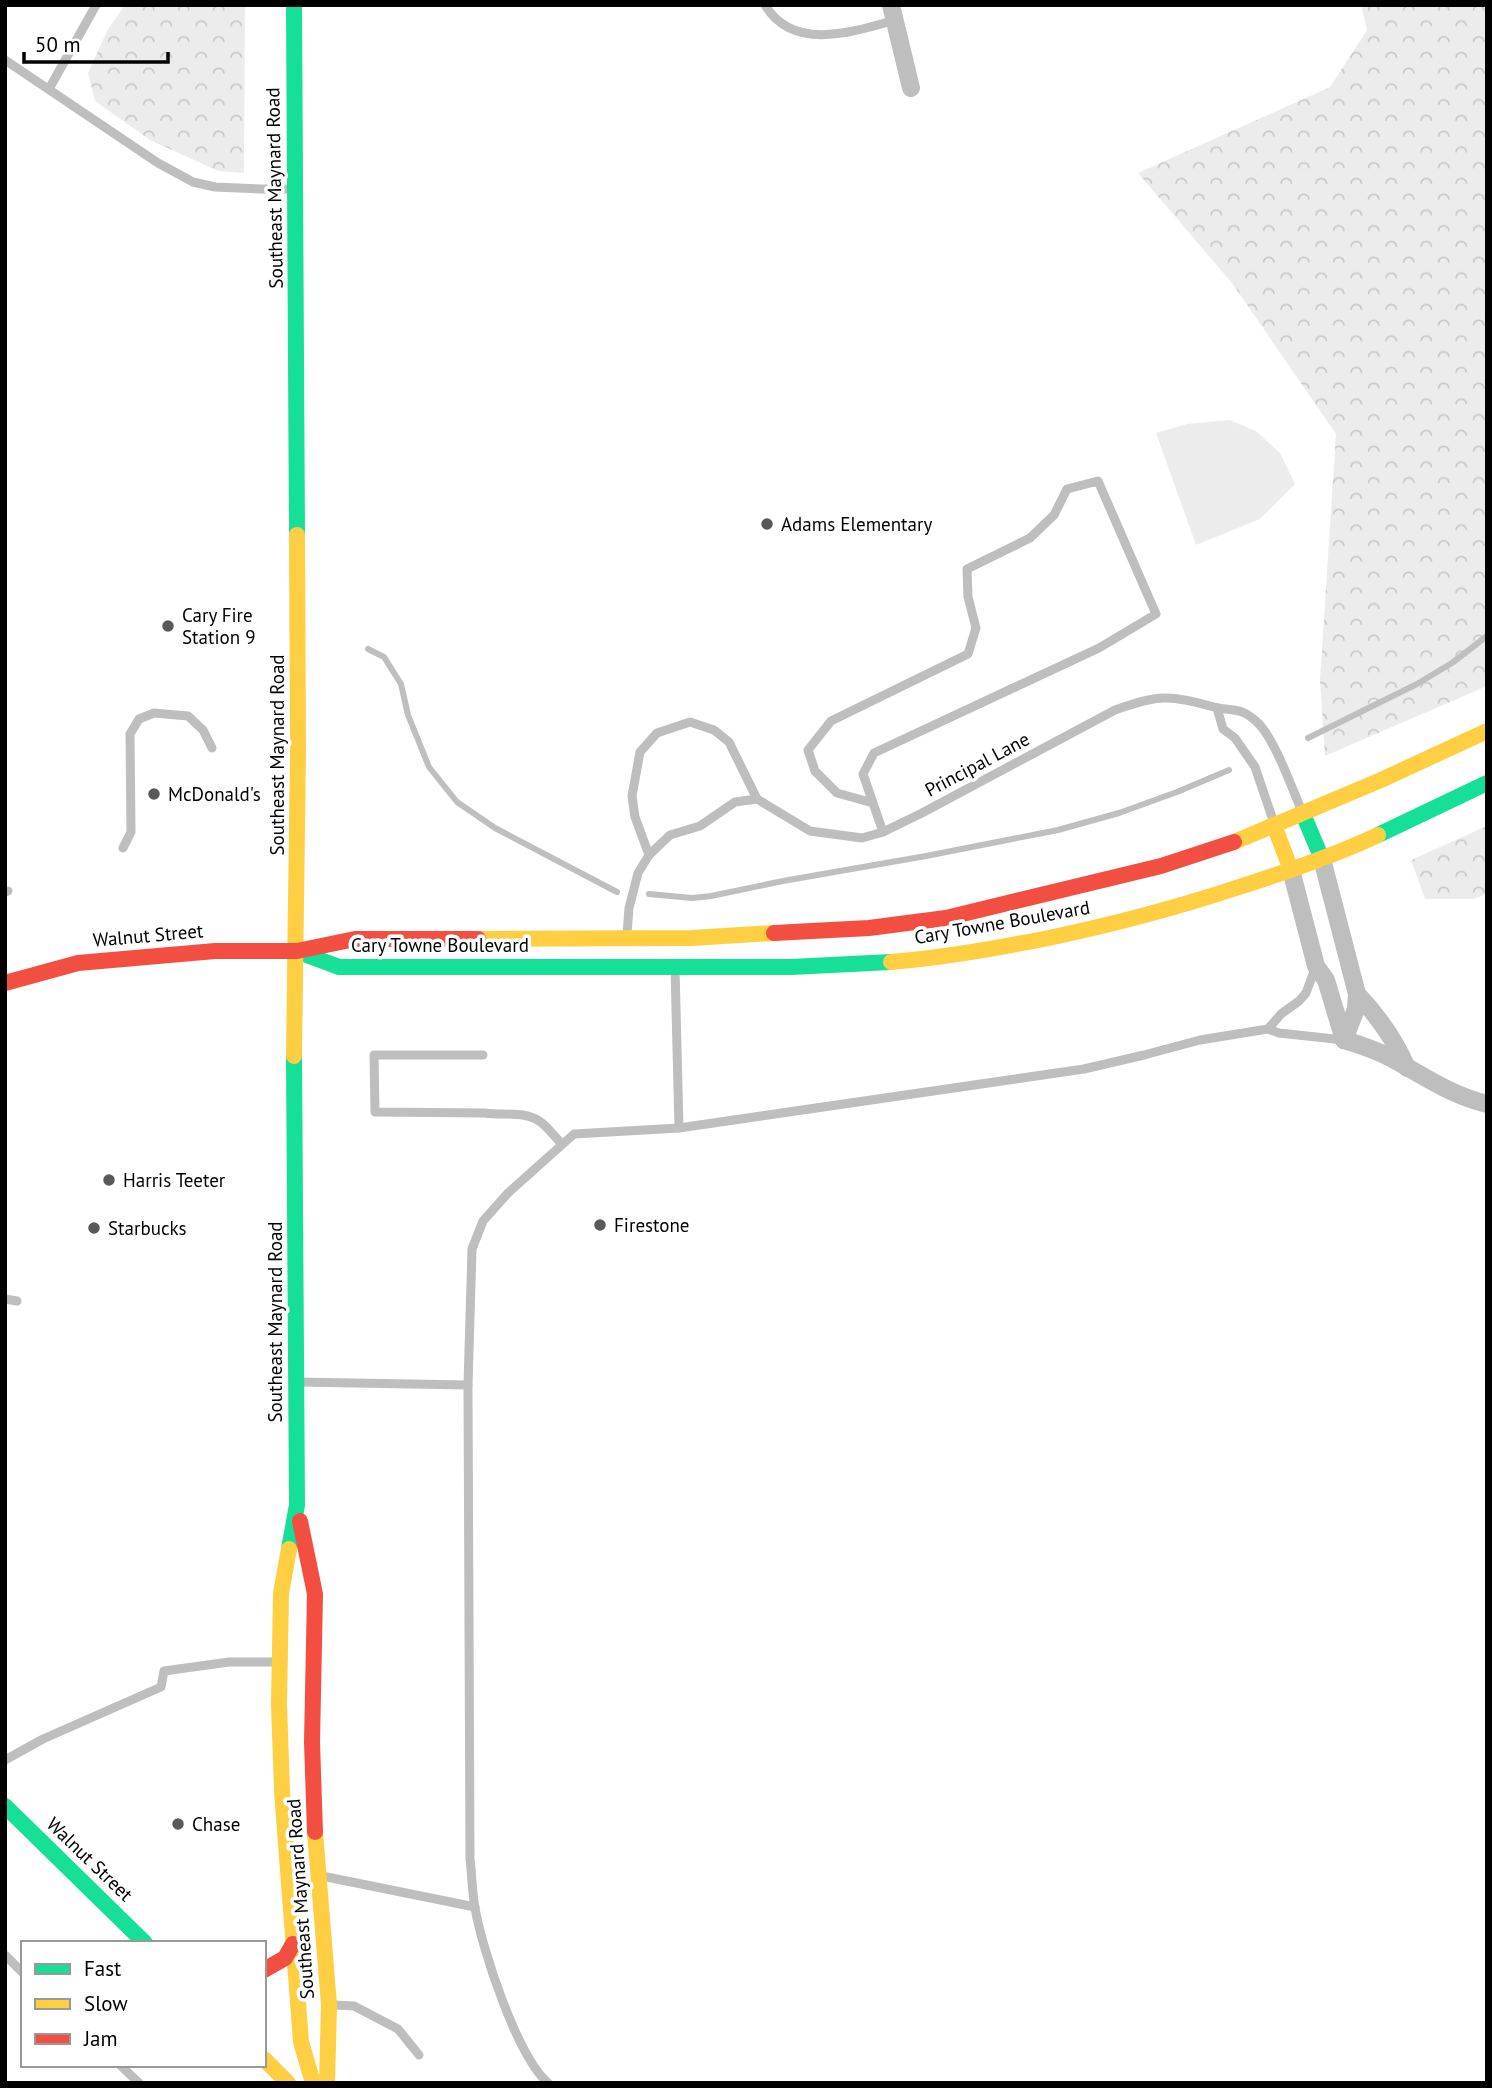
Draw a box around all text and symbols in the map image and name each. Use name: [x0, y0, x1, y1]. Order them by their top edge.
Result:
scale bar: [24, 21, 168, 65]
text: 50 m: [35, 31, 81, 58]
street label: Southeast Maynard Road: [260, 87, 288, 289]
place label: Adams Elementary: [781, 512, 932, 536]
marker: Adams Elementary: [759, 516, 775, 532]
place label: Cary Fire Station 9: [182, 603, 256, 649]
marker: Cary Fire Station 9: [160, 618, 176, 634]
street label: Southeast Maynard Road: [265, 654, 289, 856]
street label: Principal Lane: [921, 726, 1033, 802]
place label: McDonald's: [168, 782, 261, 806]
marker: McDonald's: [146, 786, 162, 802]
street label: Cary Towne Boulevard: [912, 895, 1092, 949]
street label: Walnut Street: [92, 918, 205, 952]
street label: Cary Towne Boulevard: [351, 933, 529, 957]
place label: Harris Teeter: [123, 1168, 226, 1192]
marker: Harris Teeter: [101, 1172, 117, 1188]
place label: Firestone: [614, 1213, 690, 1237]
place label: Starbucks: [108, 1216, 187, 1240]
marker: Firestone: [592, 1217, 608, 1233]
marker: Starbucks: [86, 1220, 102, 1236]
street label: Southeast Maynard Road: [263, 1221, 287, 1423]
street label: Southeast Maynard Road: [281, 1798, 319, 2000]
street label: Walnut Street: [42, 1812, 139, 1906]
place label: Chase: [192, 1812, 240, 1836]
marker: Chase: [170, 1816, 186, 1832]
legend: [21, 1941, 266, 2067]
text: Fast: [84, 1955, 121, 1982]
text: Slow: [84, 1990, 128, 2017]
text: Jam: [83, 2025, 118, 2052]

